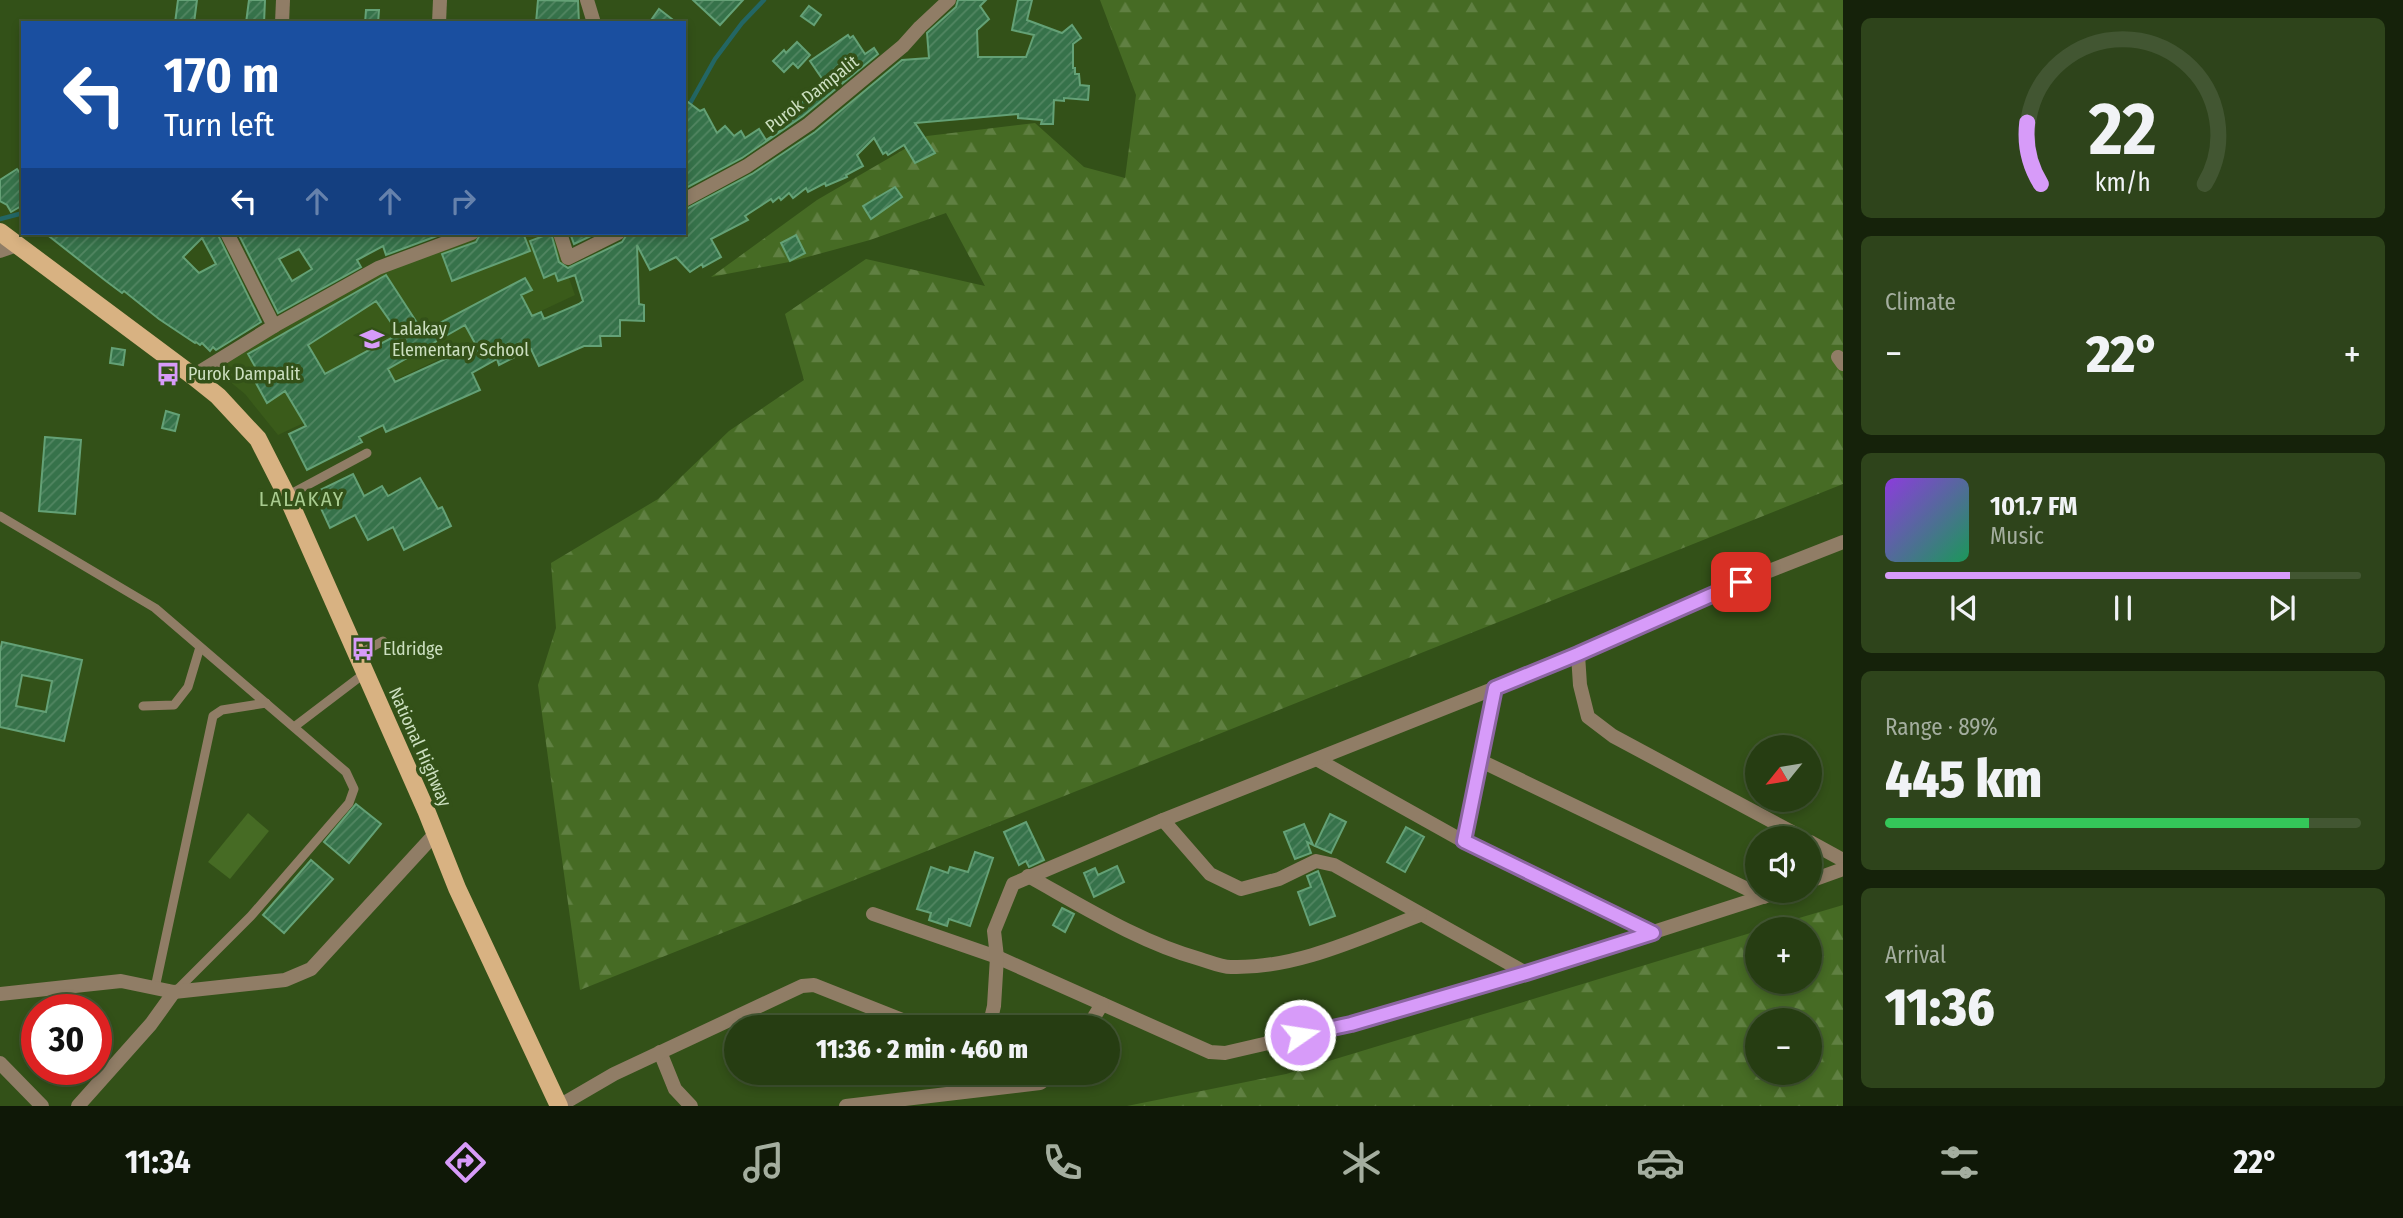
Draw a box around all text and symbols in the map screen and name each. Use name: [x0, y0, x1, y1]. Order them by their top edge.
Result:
text: 170 m: [164, 46, 280, 105]
icon: left: [49, 49, 140, 140]
street label: Purok Dampalit: [761, 51, 863, 137]
text: 22: [2088, 86, 2157, 173]
text: Turn left: [164, 106, 274, 144]
text: km/h: [2095, 168, 2151, 198]
icon: left: [225, 182, 263, 220]
icon: ahead: [298, 182, 336, 220]
icon: ahead: [371, 182, 409, 220]
icon: right: [444, 182, 482, 220]
text: Climate: [1885, 288, 1956, 316]
place label: Lalakay Elementary School: [392, 318, 529, 361]
text: 22°: [2086, 323, 2160, 386]
school or university icon: Lalakay Elementary School: [358, 325, 386, 353]
text: −: [1885, 331, 1902, 377]
text: +: [2344, 331, 2361, 377]
bus stop icon: Purok Dampalit: [154, 360, 182, 388]
place label: Purok Dampalit: [188, 363, 301, 385]
district label: LALAKAY: [259, 486, 345, 512]
text: 101.7 FM: [1990, 491, 2078, 522]
text: Music: [1990, 522, 2044, 550]
pin: [1711, 552, 1771, 612]
icon: arrive: [1722, 563, 1760, 601]
icon: previous: [1945, 589, 1983, 627]
icon: pause: [2104, 589, 2142, 627]
icon: next: [2263, 589, 2301, 627]
bus stop icon: Eldridge: [349, 635, 377, 663]
place label: Eldridge: [383, 638, 443, 660]
street label: National Highway: [384, 684, 456, 810]
text: Range · 89%: [1885, 713, 1998, 741]
north arrow: [1745, 735, 1822, 812]
map controls: [1745, 735, 1822, 1085]
text: 445 km: [1885, 748, 2042, 811]
button: sound: [1745, 826, 1822, 903]
button: +: [1745, 917, 1822, 994]
text: Arrival: [1885, 941, 1946, 969]
text: 11:36: [1885, 976, 1995, 1039]
speed limit sign: 30: [21, 994, 112, 1085]
position arrow: [1263, 998, 1337, 1072]
button: −: [1745, 1008, 1822, 1085]
text: 11:36 · 2 min · 460 m: [816, 1034, 1028, 1065]
icon: directions: [441, 1138, 490, 1187]
icon: music: [739, 1138, 788, 1187]
icon: phone: [1038, 1138, 1087, 1187]
icon: climate: [1337, 1138, 1386, 1187]
icon: car: [1636, 1138, 1685, 1187]
icon: filters: [1935, 1138, 1984, 1187]
text: 11:34: [125, 1143, 191, 1181]
text: 22°: [2233, 1143, 2278, 1181]

